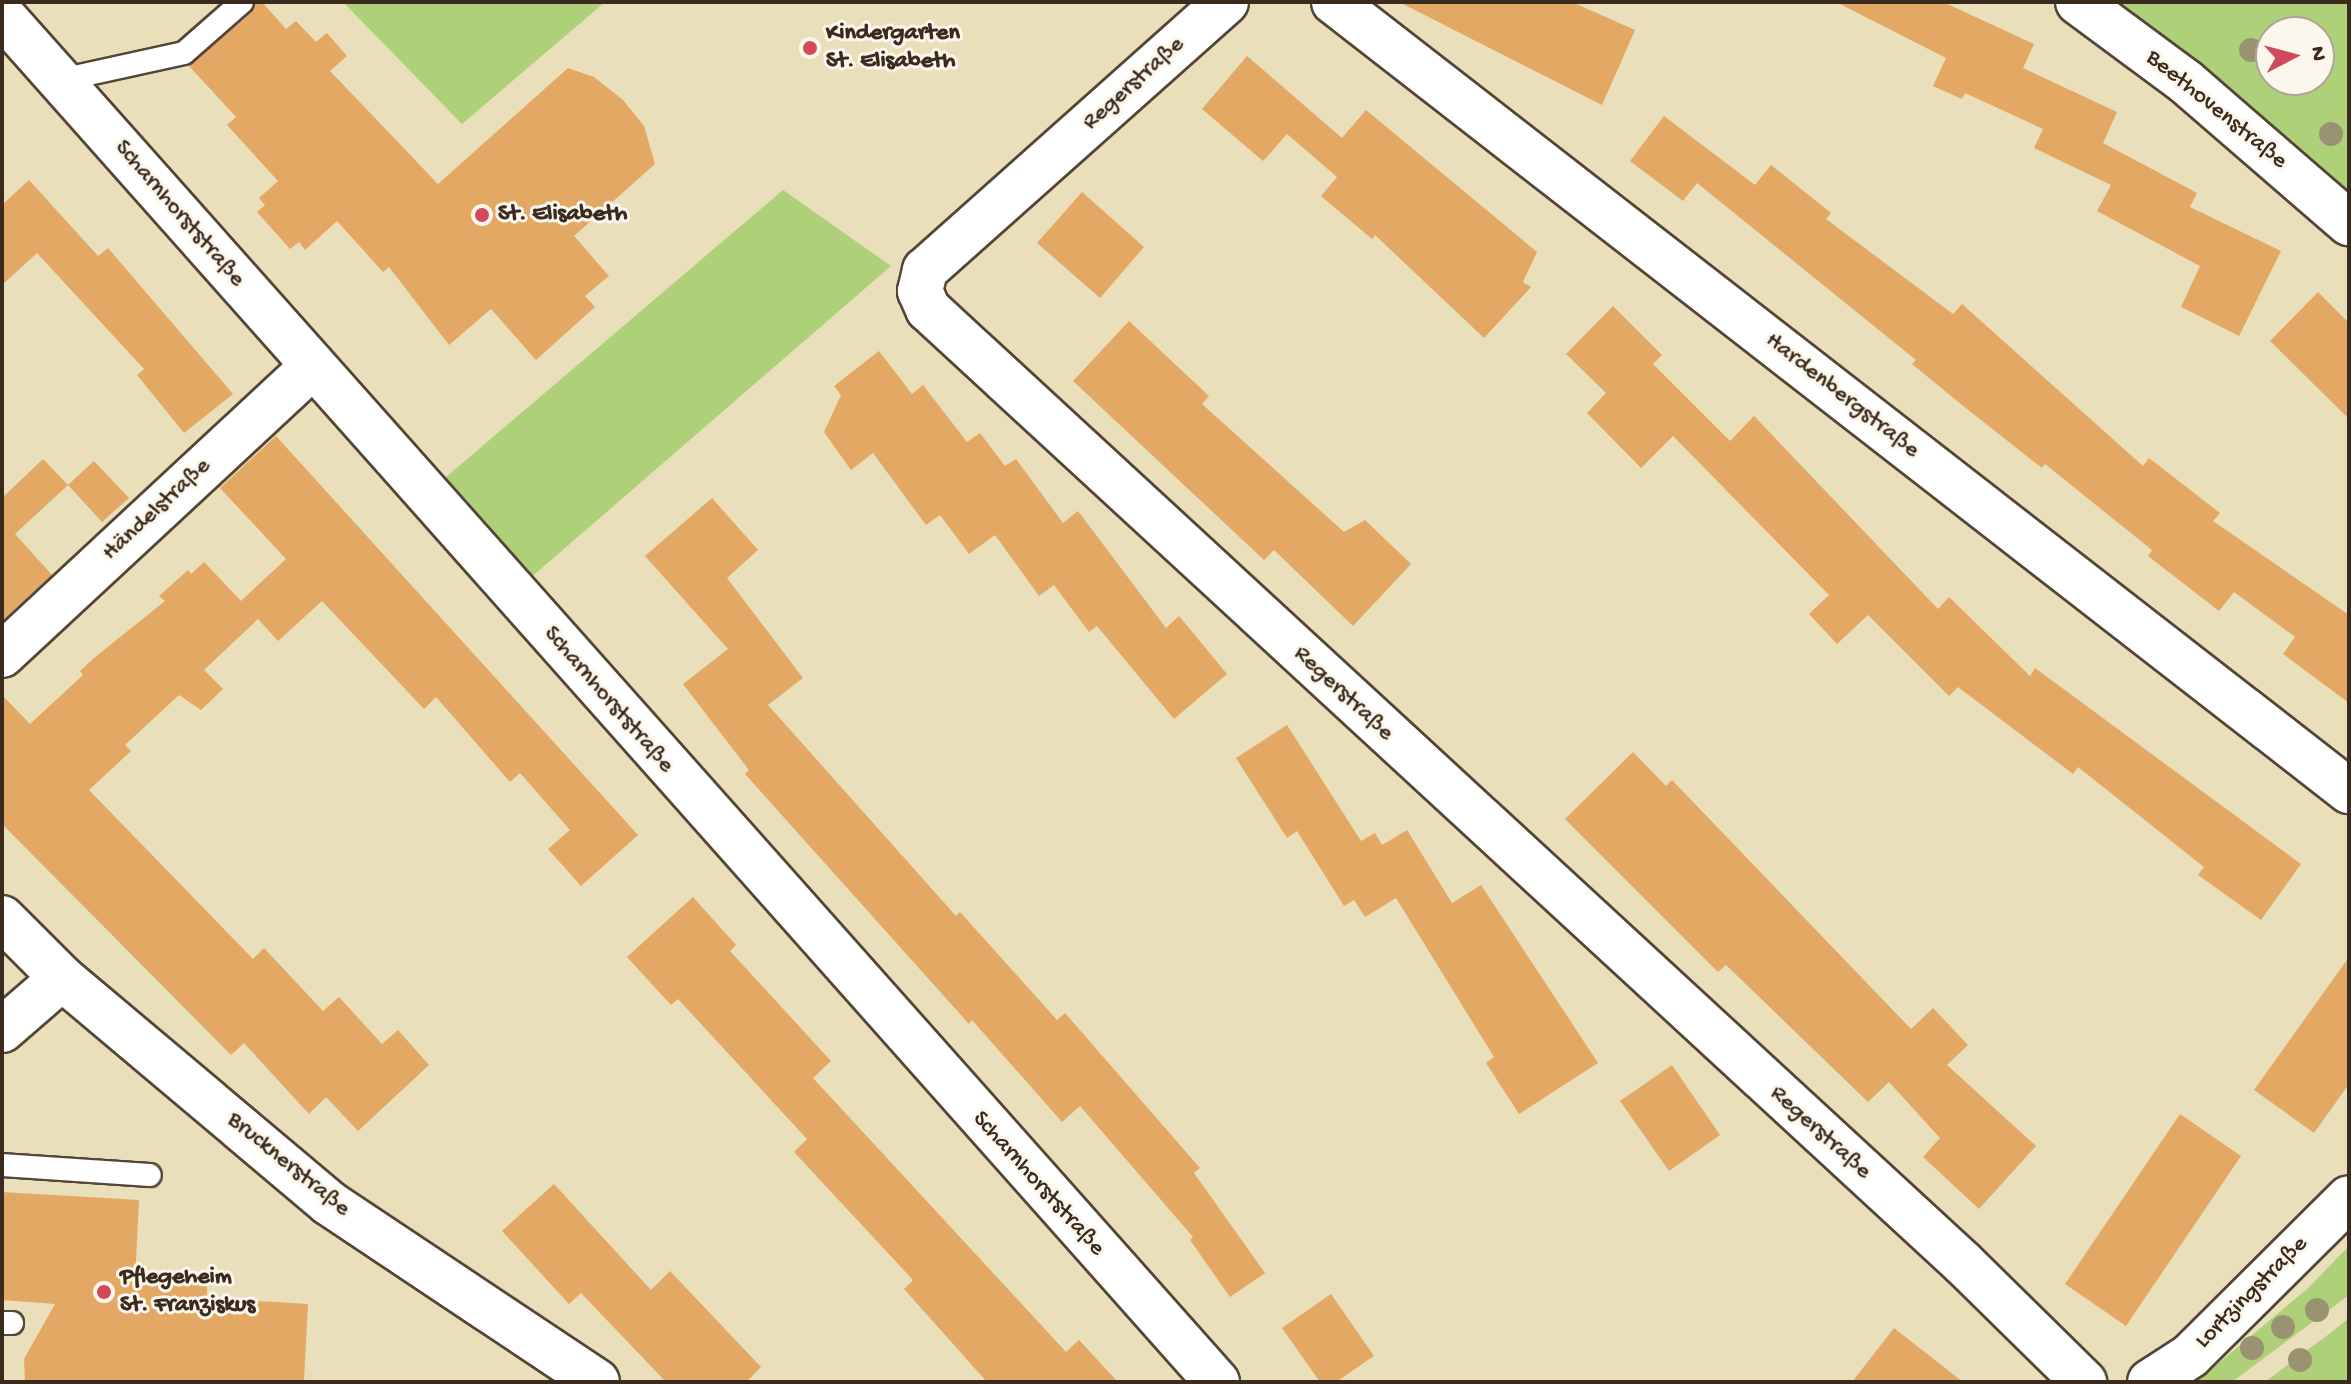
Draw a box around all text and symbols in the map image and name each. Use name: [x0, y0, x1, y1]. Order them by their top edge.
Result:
north arrow: [2255, 16, 2335, 96]
place label: Kindergarten St. Elisabeth: [826, 20, 960, 76]
street label: Regerstraße: [1077, 31, 1191, 137]
marker: Kindergarten St. Elisabeth: [801, 39, 819, 57]
street label: Beethovenstraße: [2139, 44, 2293, 176]
text: N: [2303, 45, 2331, 62]
street label: Scharnhorststraße: [107, 135, 251, 293]
place label: St. Elisabeth: [498, 201, 627, 229]
marker: St. Elisabeth: [473, 206, 491, 224]
street label: Hardenbergstraße: [1759, 327, 1925, 465]
street label: Händelstraße: [97, 453, 217, 567]
street label: Scharnhorststraße: [536, 621, 680, 779]
street label: Regerstraße: [1287, 640, 1399, 748]
street label: Regerstraße: [1763, 1080, 1877, 1186]
street label: Brucknerstraße: [220, 1106, 356, 1224]
street label: Scharnhorststraße: [965, 1106, 1111, 1262]
street label: Lortzingstraße: [2190, 1231, 2314, 1355]
place label: Pflegeheim St. Franziskus: [120, 1264, 255, 1320]
marker: Pflegeheim St. Franziskus: [95, 1283, 113, 1301]

